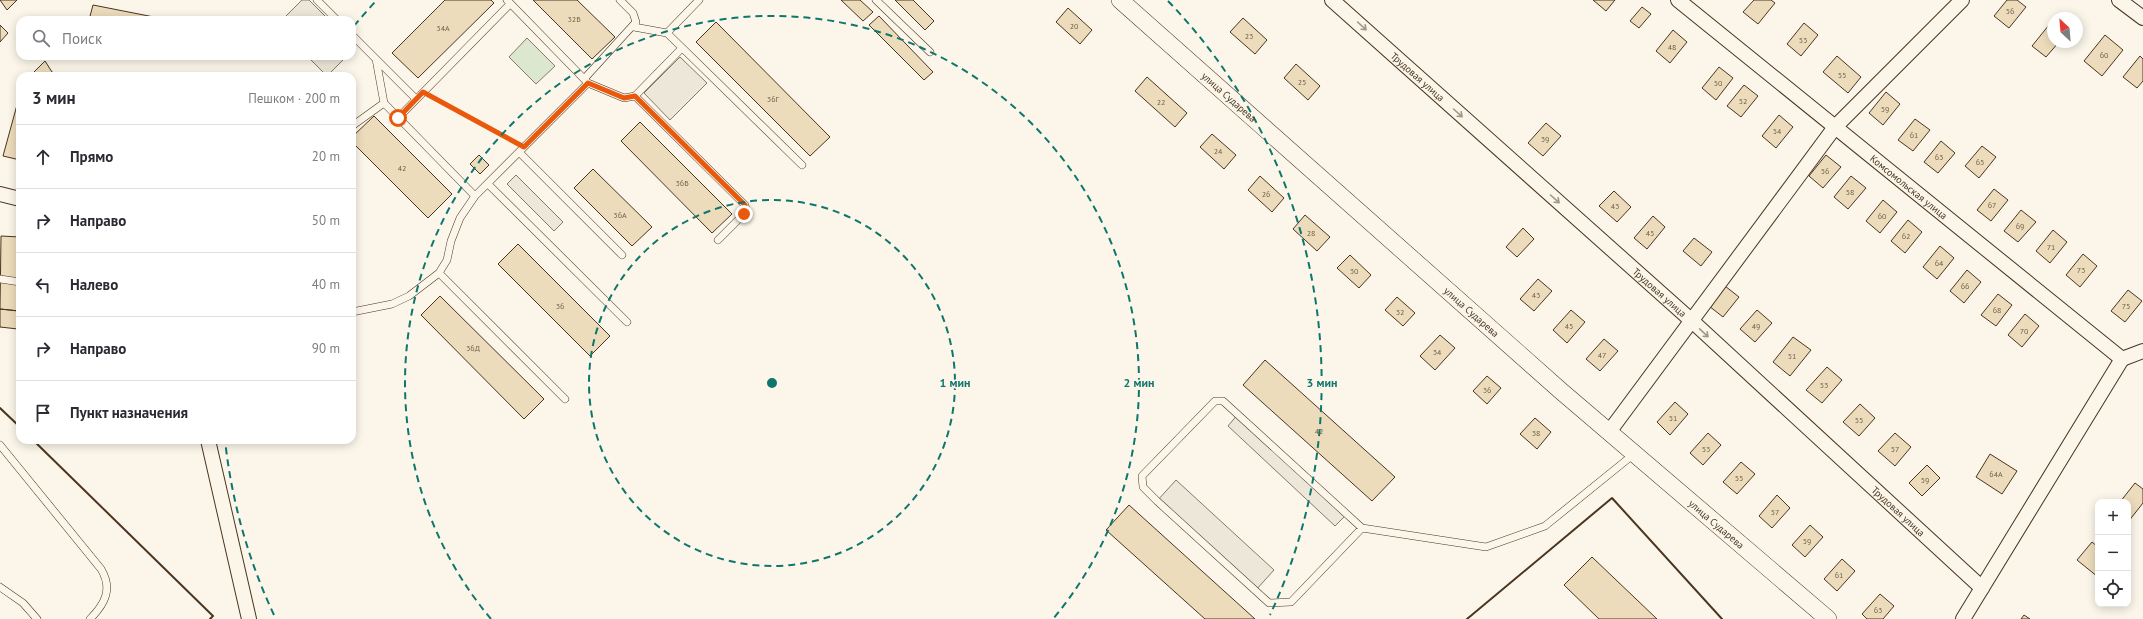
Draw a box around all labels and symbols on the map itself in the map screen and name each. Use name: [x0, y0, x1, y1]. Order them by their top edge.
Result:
house number: 56: [2006, 6, 2014, 16]
north arrow: [2047, 12, 2083, 48]
house number: 32Б: [567, 14, 581, 24]
house number: 20: [1070, 21, 1079, 31]
one-way arrow: [1356, 21, 1366, 30]
house number: 34А: [436, 23, 450, 33]
house number: 23: [1245, 31, 1253, 41]
house number: 53: [1799, 35, 1807, 45]
house number: 48: [1668, 42, 1676, 52]
street label: Трудовая улица: [1388, 49, 1448, 104]
house number: 60: [2100, 50, 2109, 60]
street label: улица Сударева: [1199, 69, 1259, 125]
house number: 55: [1838, 70, 1846, 80]
house number: 25: [1298, 77, 1306, 87]
house number: 50: [1714, 78, 1723, 88]
house number: 36Г: [767, 94, 780, 104]
house number: 52: [1739, 96, 1747, 106]
house number: 22: [1157, 97, 1165, 107]
house number: 59: [1881, 104, 1889, 114]
one-way arrow: [1453, 108, 1464, 117]
route start: [389, 109, 407, 127]
house number: 54: [1773, 126, 1782, 136]
house number: 61: [1910, 130, 1918, 140]
house number: 39: [1541, 134, 1549, 144]
house number: 24: [1214, 146, 1223, 156]
street label: Комсомольская улица: [1868, 152, 1950, 222]
house number: 63: [1935, 152, 1943, 162]
house number: 65: [1976, 157, 1984, 167]
house number: 42: [398, 163, 406, 173]
house number: 56: [1821, 166, 1829, 176]
house number: 36Б: [675, 178, 689, 188]
house number: 58: [1846, 187, 1854, 197]
house number: 26: [1262, 189, 1270, 199]
one-way arrow: [1550, 195, 1561, 204]
house number: 67: [1988, 200, 1996, 210]
house number: 43: [1611, 201, 1619, 211]
route end: [735, 205, 753, 223]
house number: 36А: [613, 210, 627, 220]
house number: 60: [1878, 211, 1887, 221]
house number: 69: [2016, 221, 2024, 231]
house number: 28: [1307, 228, 1315, 238]
house number: 45: [1646, 228, 1654, 238]
house number: 62: [1902, 231, 1910, 241]
house number: 71: [2047, 242, 2055, 252]
house number: 64: [1935, 258, 1944, 268]
street label: Трудовая улица: [1630, 265, 1689, 320]
house number: 73: [2077, 265, 2085, 275]
house number: 30: [1350, 266, 1359, 276]
house number: 66: [1961, 281, 1969, 291]
street label: улица Сударева: [1441, 284, 1502, 340]
house number: 43: [1532, 290, 1540, 300]
house number: 36: [556, 301, 564, 311]
house number: 75: [2122, 301, 2130, 311]
house number: 68: [1993, 305, 2001, 315]
house number: 32: [1396, 307, 1404, 317]
house number: 45: [1565, 321, 1573, 331]
house number: 49: [1752, 321, 1760, 331]
house number: 70: [2020, 326, 2029, 336]
one-way arrow: [1699, 328, 1710, 337]
house number: 36Д: [466, 343, 481, 353]
house number: 34: [1433, 347, 1442, 357]
house number: 47: [1598, 350, 1606, 360]
house number: 51: [1788, 351, 1796, 361]
text: 1 мин: [940, 375, 970, 390]
text: 2 мин: [1124, 375, 1154, 390]
text: 3 мин: [1307, 375, 1337, 390]
centre of rings: [765, 376, 779, 390]
house number: 53: [1820, 380, 1828, 390]
house number: 36: [1483, 385, 1491, 395]
house number: 51: [1669, 413, 1677, 423]
house number: 55: [1855, 415, 1863, 425]
house number: 42: [1315, 426, 1323, 436]
house number: 38: [1532, 428, 1540, 438]
house number: 53: [1702, 444, 1710, 454]
house number: 57: [1891, 444, 1899, 454]
house number: 64А: [1989, 469, 2003, 479]
house number: 55: [1735, 473, 1743, 483]
house number: 59: [1921, 475, 1929, 485]
street label: Трудовая улица: [1869, 483, 1928, 539]
street label: улица Сударева: [1686, 496, 1747, 551]
house number: 57: [1771, 507, 1779, 517]
house number: 59: [1803, 536, 1811, 546]
house number: 61: [1835, 570, 1843, 580]
house number: 63: [1874, 605, 1882, 615]

